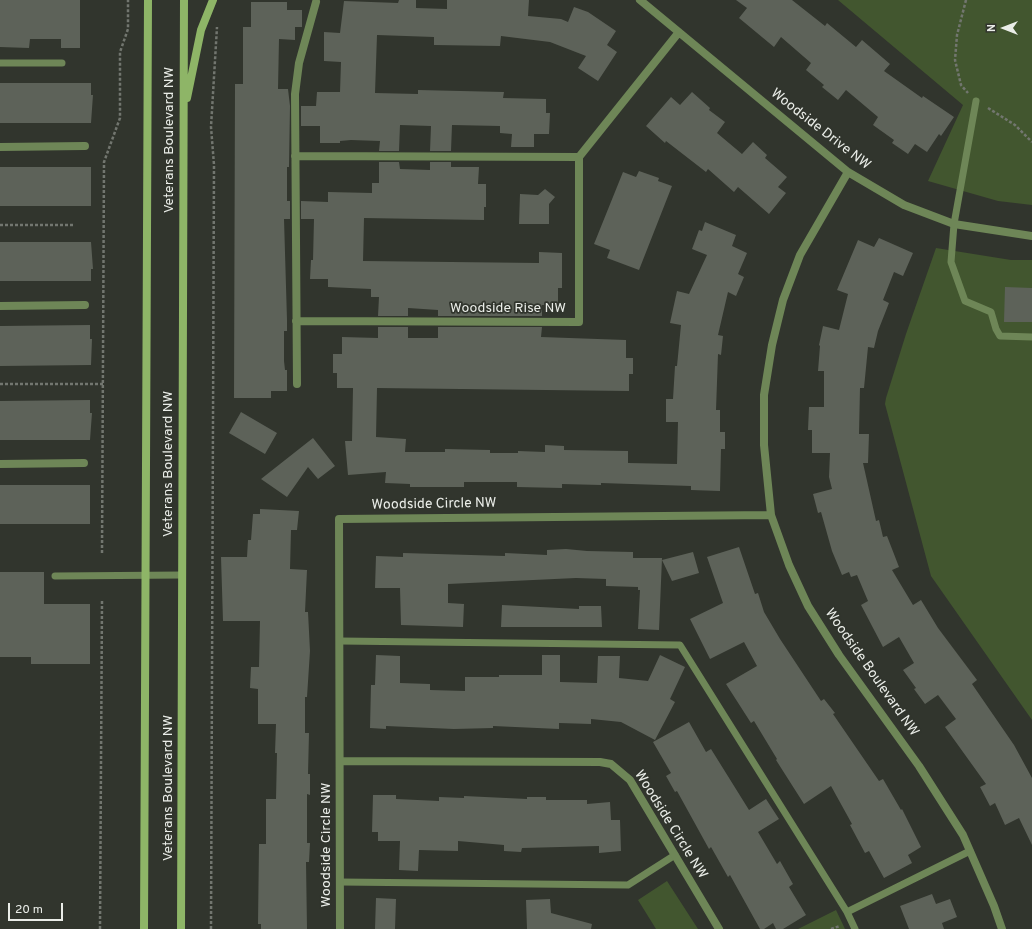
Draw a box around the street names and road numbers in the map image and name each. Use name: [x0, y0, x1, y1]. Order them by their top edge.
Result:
street label: Veterans Boulevard NW: [162, 67, 178, 213]
street label: Woodside Drive NW: [767, 86, 873, 174]
street label: Woodside Rise NW: [450, 301, 566, 317]
street label: Veterans Boulevard NW: [161, 391, 177, 537]
street label: Woodside Circle NW: [371, 496, 497, 514]
street label: Woodside Boulevard NW: [820, 606, 922, 740]
street label: Veterans Boulevard NW: [161, 715, 177, 861]
street label: Woodside Circle NW: [630, 768, 710, 882]
street label: Woodside Circle NW: [319, 783, 335, 907]

